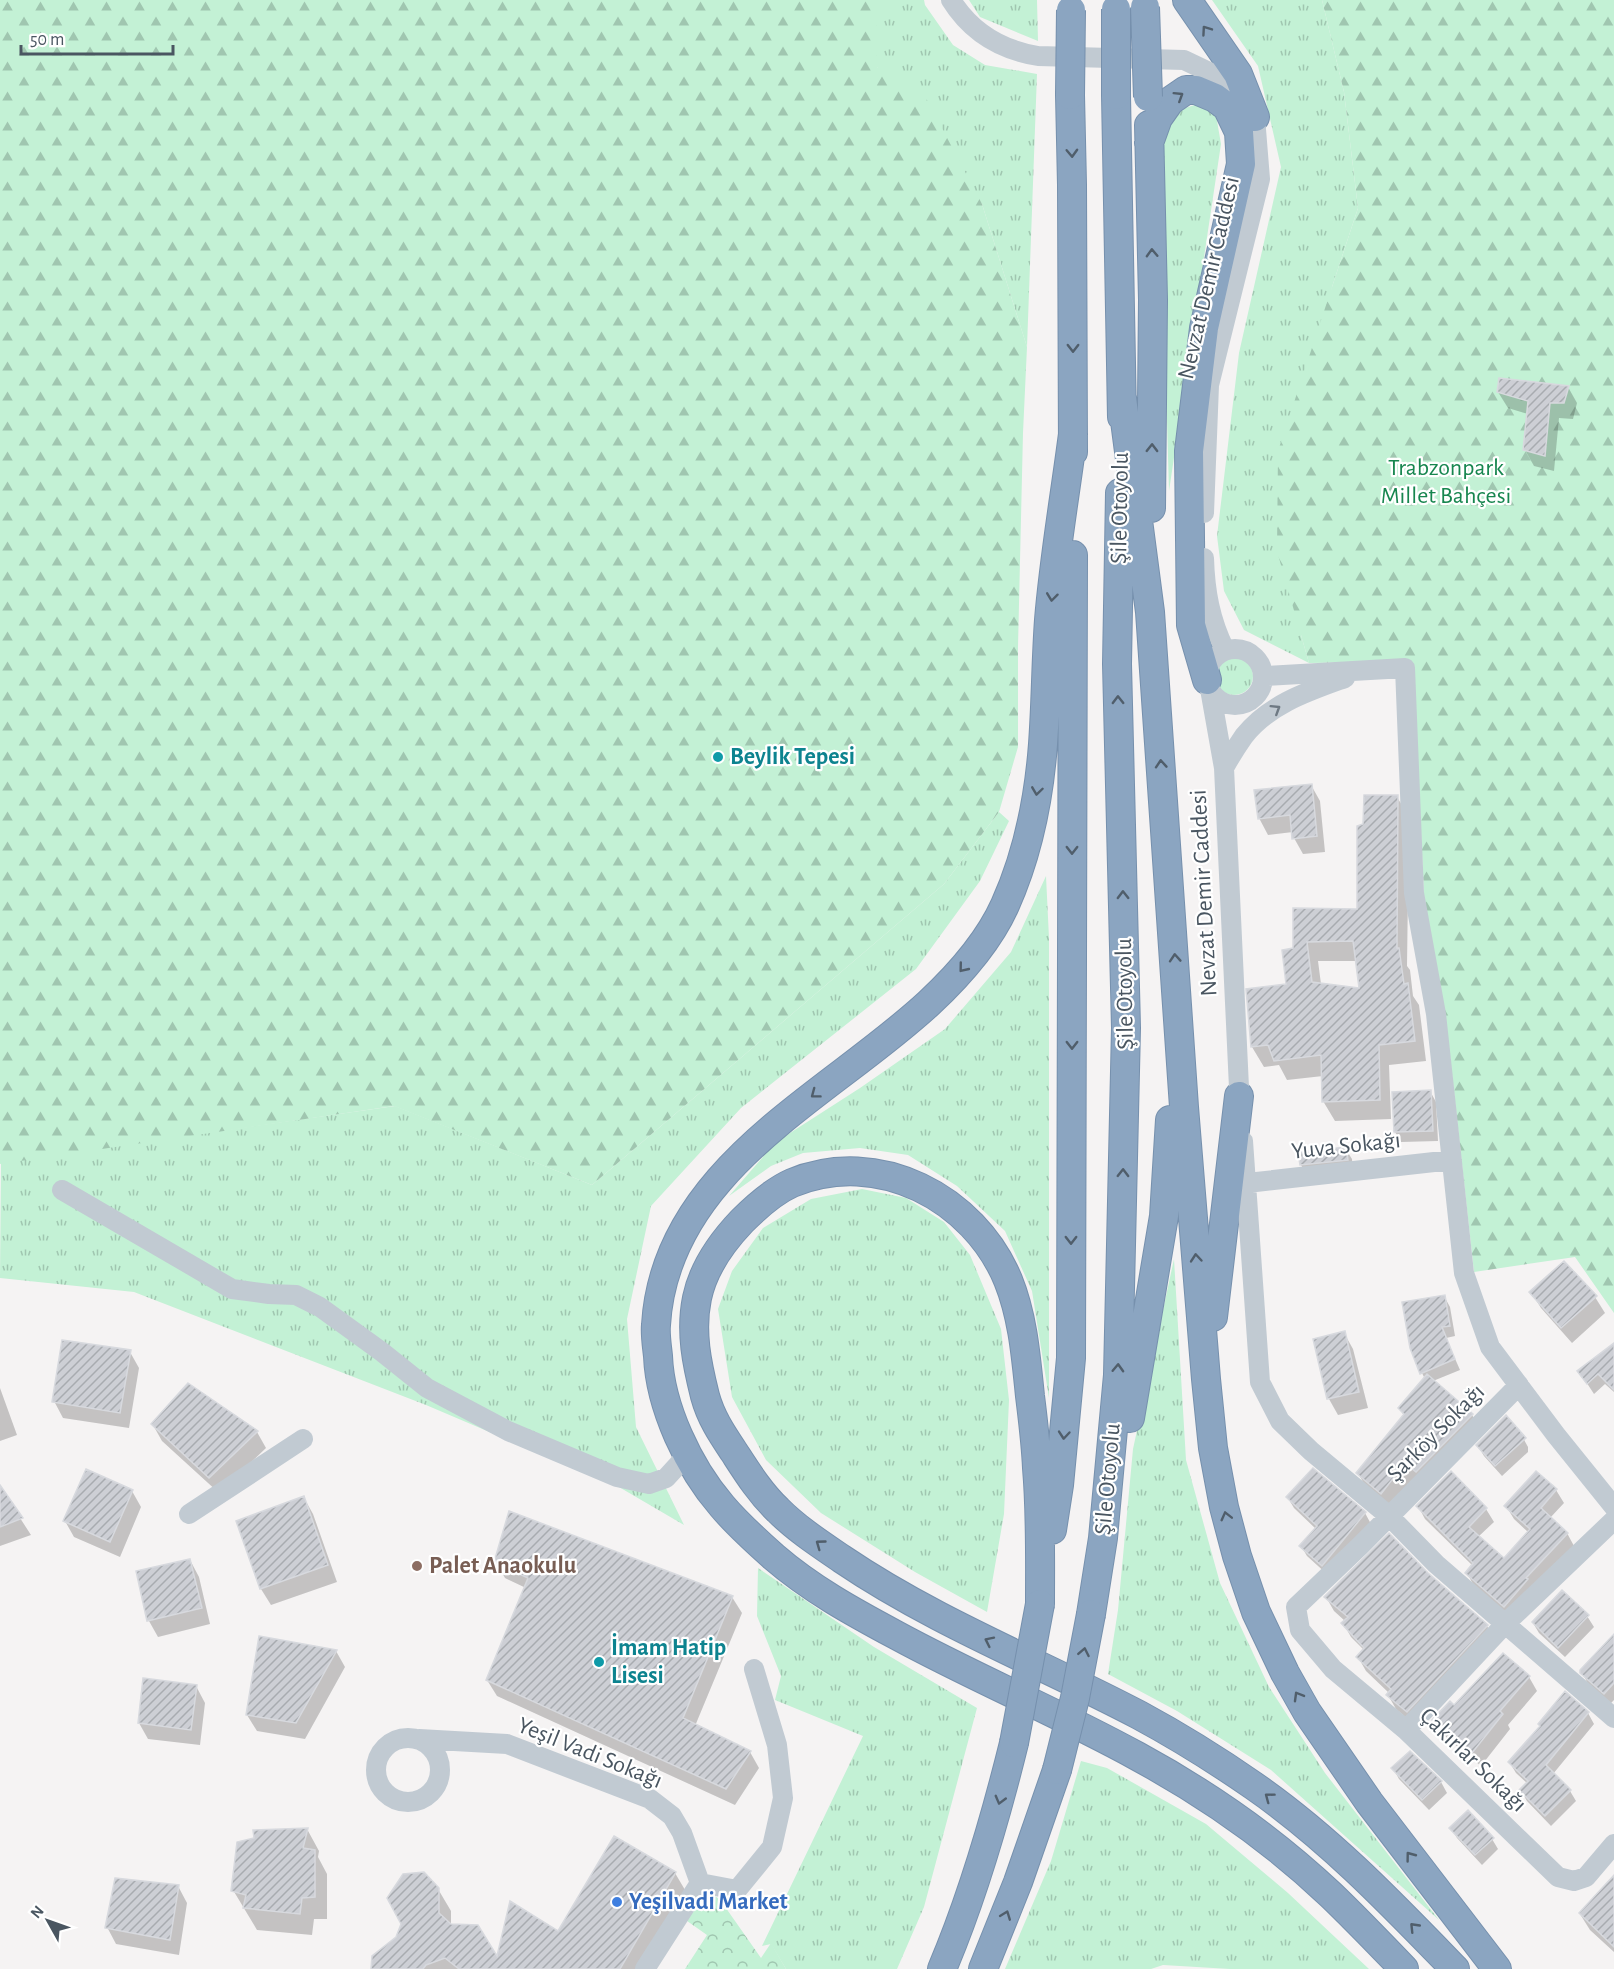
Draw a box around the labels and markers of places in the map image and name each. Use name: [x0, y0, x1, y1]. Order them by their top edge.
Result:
place label: Beylik Tepesi: [730, 745, 855, 769]
marker: Beylik Tepesi: [711, 750, 725, 764]
place label: Palet Anaokulu: [429, 1554, 577, 1578]
marker: Palet Anaokulu: [410, 1559, 424, 1573]
place label: İmam Hatip Lisesi: [611, 1633, 726, 1688]
marker: İmam Hatip Lisesi: [592, 1655, 606, 1669]
place label: Yeşilvadi Market: [629, 1890, 788, 1914]
marker: Yeşilvadi Market: [610, 1895, 624, 1909]

